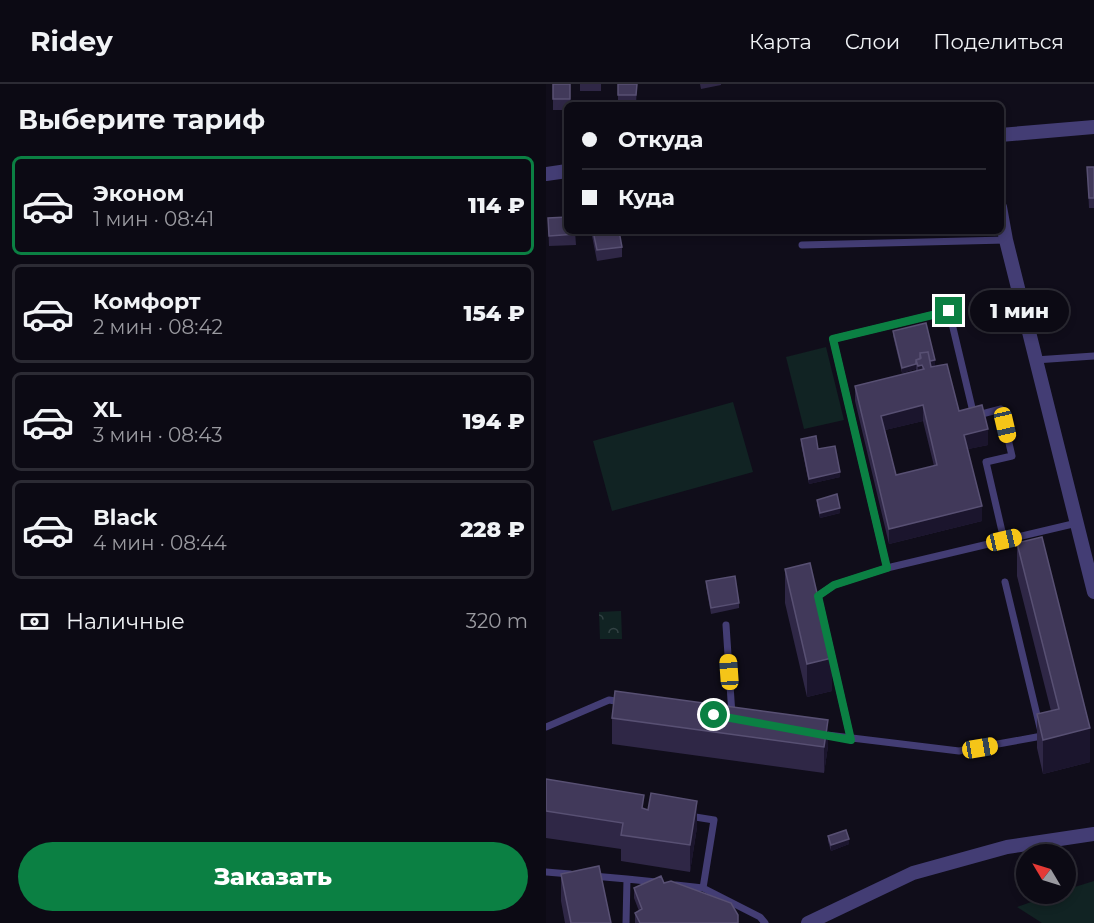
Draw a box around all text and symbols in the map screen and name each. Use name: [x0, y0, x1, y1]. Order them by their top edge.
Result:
text: Ridey: [30, 24, 113, 58]
text: Карта: [749, 29, 812, 54]
text: Слои: [845, 29, 900, 54]
text: Поделиться: [933, 29, 1064, 54]
text: Выберите тариф: [18, 103, 265, 136]
text: Откуда: [618, 126, 703, 153]
icon: car: [21, 179, 75, 233]
text: Эконом: [93, 180, 184, 207]
text: Куда: [618, 184, 675, 211]
text: 114 ₽: [468, 192, 525, 219]
text: 1 мин · 08:41: [93, 207, 214, 231]
icon: car: [21, 287, 75, 341]
text: Комфорт: [93, 288, 201, 315]
callout: 1 мин: [970, 290, 1069, 332]
route end: [935, 297, 962, 324]
text: 1 мин: [990, 299, 1049, 323]
text: 154 ₽: [464, 300, 525, 327]
text: 2 мин · 08:42: [93, 315, 223, 339]
icon: car: [21, 395, 75, 449]
text: XL: [93, 396, 122, 423]
car: [992, 405, 1018, 445]
text: 194 ₽: [463, 408, 525, 435]
text: 3 мин · 08:43: [93, 423, 223, 447]
icon: car: [21, 503, 75, 557]
text: Black: [93, 504, 157, 531]
text: 228 ₽: [460, 516, 525, 543]
car: [984, 527, 1024, 553]
text: 4 мин · 08:44: [93, 531, 227, 555]
icon: cash: [18, 605, 51, 638]
text: Наличные: [66, 608, 185, 635]
text: 320 m: [466, 609, 528, 633]
car: [719, 653, 739, 691]
route start: [700, 701, 727, 728]
car: [961, 736, 999, 760]
button: Заказать: [18, 842, 528, 911]
north arrow: [1016, 844, 1076, 904]
map controls: [1016, 844, 1076, 904]

